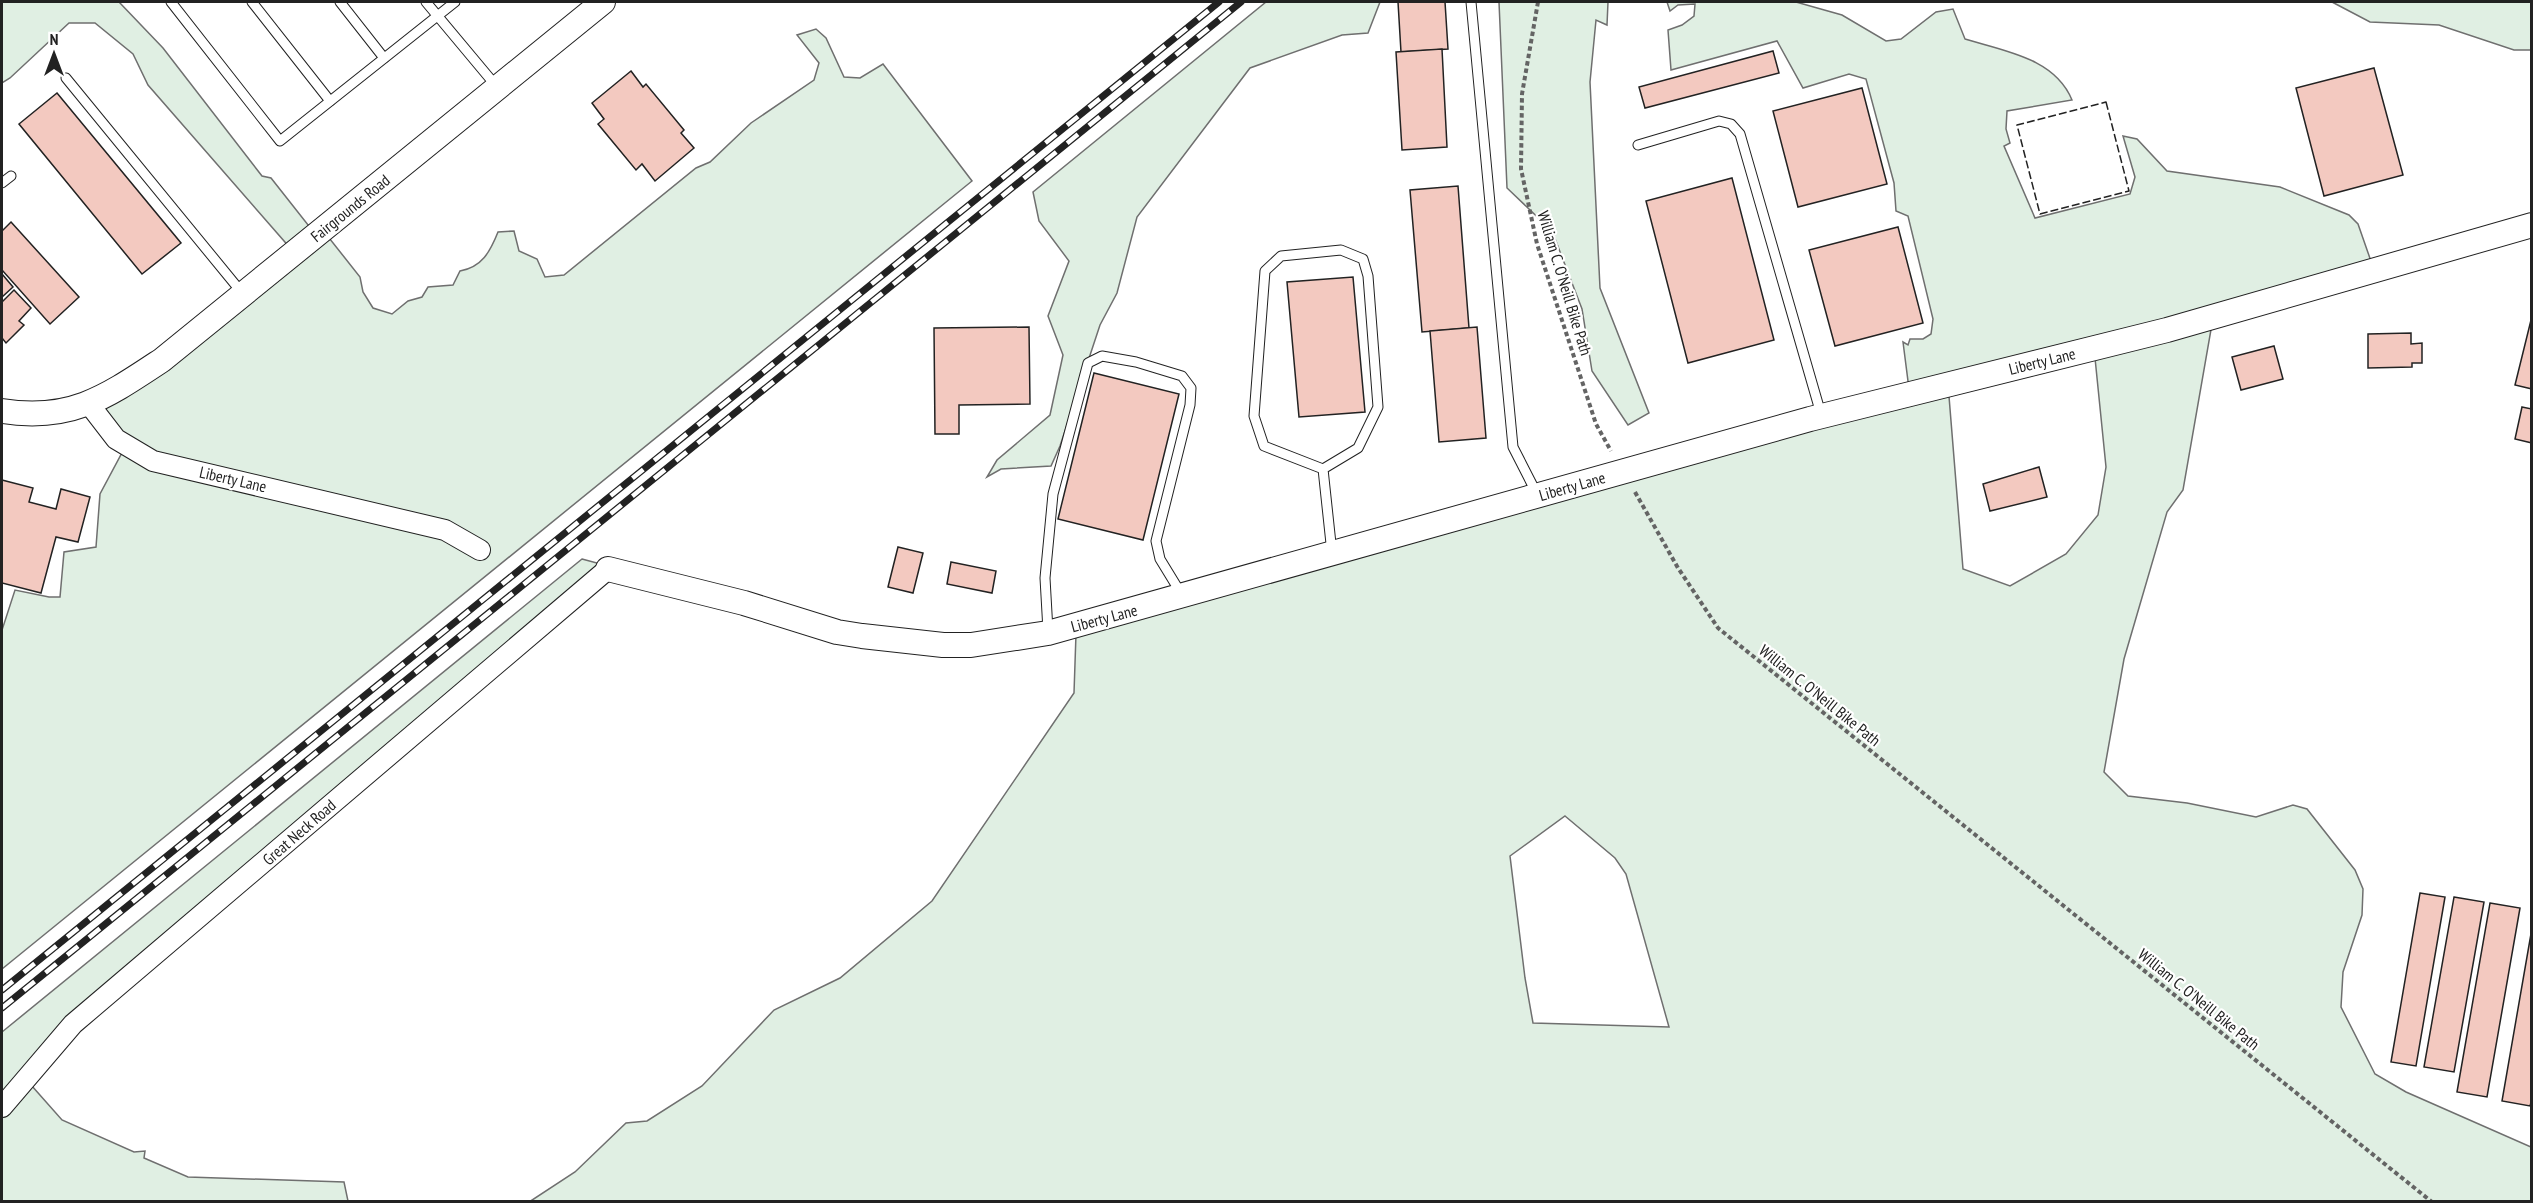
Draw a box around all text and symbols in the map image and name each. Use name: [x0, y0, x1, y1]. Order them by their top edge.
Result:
north arrow: [24, 24, 84, 84]
text: N: [50, 29, 58, 49]
street label: Fairgrounds Road: [306, 170, 394, 246]
street label: William C. O'Neill Bike Path: [1533, 208, 1597, 358]
street label: Liberty Lane: [2007, 343, 2077, 379]
street label: Liberty Lane: [198, 462, 268, 496]
street label: Liberty Lane: [1536, 467, 1608, 505]
street label: Liberty Lane: [1069, 600, 1139, 636]
street label: William C. O'Neill Bike Path: [1755, 640, 1885, 750]
street label: Great Neck Road: [258, 795, 340, 869]
street label: William C. O'Neill Bike Path: [2134, 944, 2264, 1054]

